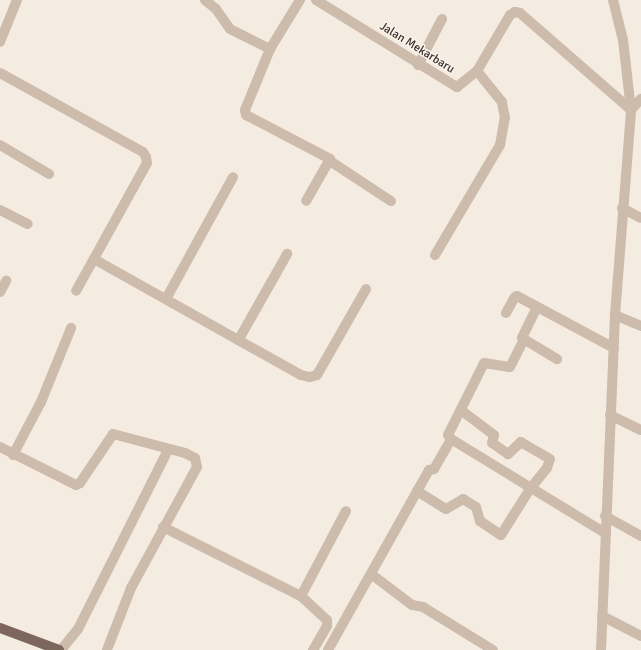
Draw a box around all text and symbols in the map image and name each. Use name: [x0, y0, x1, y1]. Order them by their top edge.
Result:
street label: Jalan Mekarbaru: [377, 19, 457, 77]

